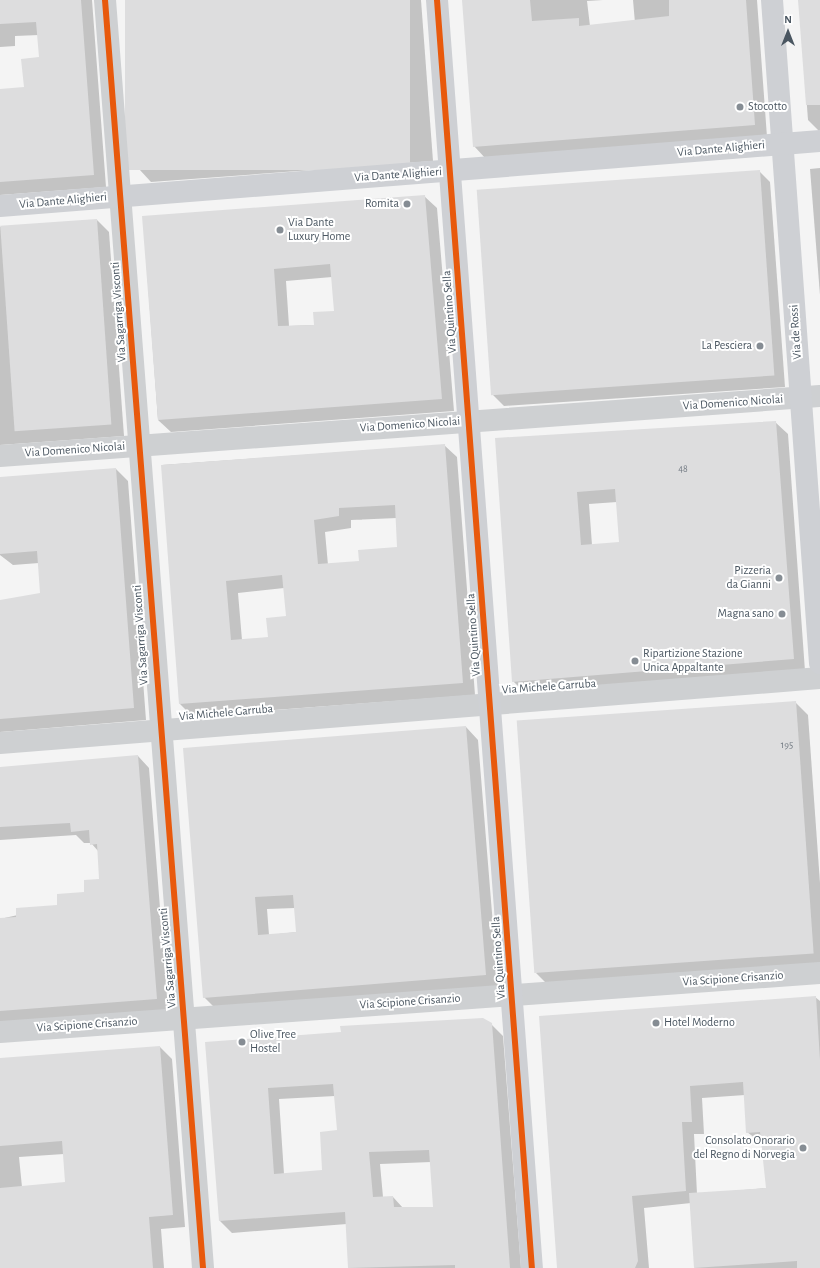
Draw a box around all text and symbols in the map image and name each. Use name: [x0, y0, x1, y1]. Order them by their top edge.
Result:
north arrow: [768, 12, 808, 52]
text: N: [784, 14, 792, 25]
place label: Stocotto: [748, 100, 787, 114]
marker: Stocotto: [735, 102, 745, 112]
street label: Via Dante Alighieri: [677, 138, 765, 160]
street label: Via Dante Alighieri: [354, 165, 442, 185]
street label: Via Dante Alighieri: [19, 190, 107, 212]
place label: Romita: [365, 197, 399, 211]
marker: Romita: [402, 199, 412, 209]
place label: Via Dante Luxury Home: [288, 216, 350, 244]
marker: Via Dante Luxury Home: [275, 225, 285, 235]
street label: Via Sagarriga Visconti: [108, 261, 130, 363]
street label: Via Quintino Sella: [440, 270, 460, 354]
street label: Via de Rossi: [787, 304, 805, 360]
place label: La Pesciera: [701, 339, 752, 353]
marker: La Pesciera: [755, 341, 765, 351]
street label: Via Domenico Nicolai: [682, 392, 784, 414]
street label: Via Domenico Nicolai: [359, 414, 461, 436]
street label: Via Domenico Nicolai: [24, 439, 126, 461]
house number: 48: [678, 464, 688, 476]
place label: Pizzeria da Gianni: [727, 564, 771, 592]
marker: Pizzeria da Gianni: [774, 573, 784, 583]
street label: Via Sagarriga Visconti: [130, 584, 152, 686]
street label: Via Quintino Sella: [464, 593, 484, 677]
place label: Magna sano: [718, 607, 774, 621]
marker: Magna sano: [777, 609, 787, 619]
place label: Ripartizione Stazione Unica Appaltante: [643, 647, 742, 675]
marker: Ripartizione Stazione Unica Appaltante: [630, 656, 640, 666]
street label: Via Michele Garruba: [501, 677, 597, 697]
street label: Via Michele Garruba: [178, 702, 274, 724]
house number: 195: [781, 740, 793, 752]
street label: Via Sagarriga Visconti: [156, 907, 180, 1009]
street label: Via Quintino Sella: [489, 916, 509, 1000]
street label: Via Scipione Crisanzio: [682, 968, 784, 990]
street label: Via Scipione Crisanzio: [359, 991, 461, 1013]
street label: Via Scipione Crisanzio: [36, 1014, 138, 1036]
place label: Hotel Moderno: [664, 1016, 735, 1030]
marker: Hotel Moderno: [651, 1018, 661, 1028]
place label: Olive Tree Hostel: [250, 1028, 296, 1056]
marker: Olive Tree Hostel: [237, 1037, 247, 1047]
place label: Consolato Onorario del Regno di Norvegia: [693, 1134, 795, 1162]
marker: Consolato Onorario del Regno di Norvegia: [798, 1143, 808, 1153]

